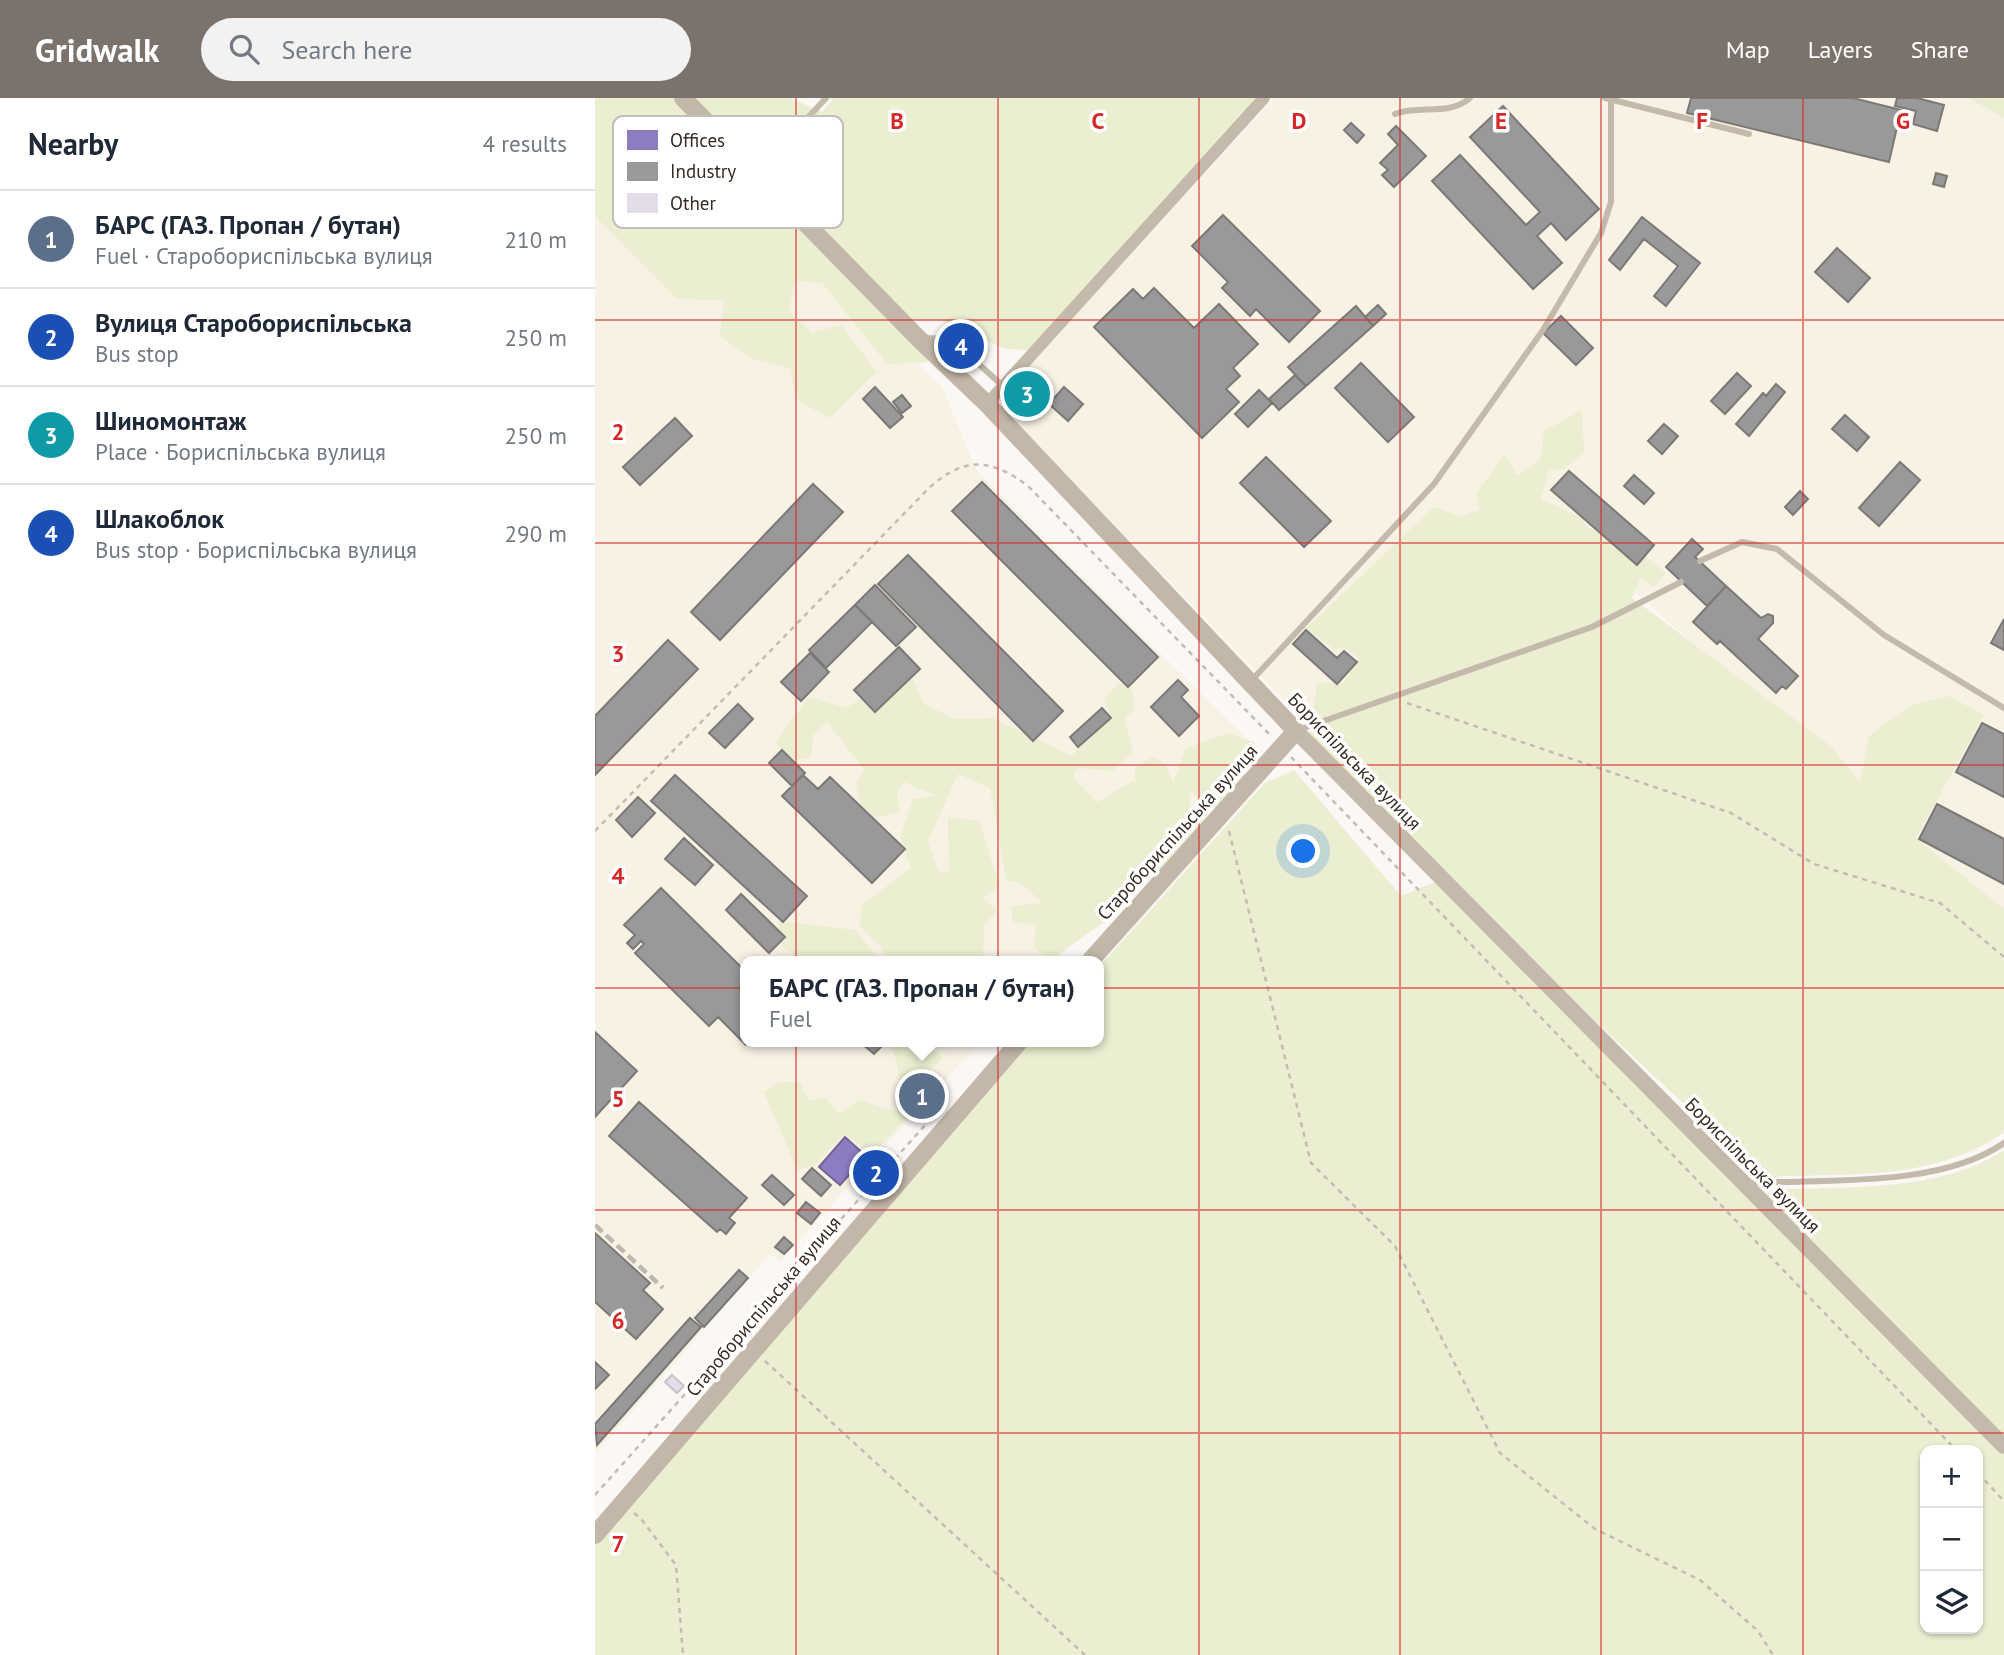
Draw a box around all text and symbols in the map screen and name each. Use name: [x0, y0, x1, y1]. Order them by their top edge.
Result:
search box: [201, 18, 691, 81]
text: Gridwalk: [35, 28, 159, 71]
icon: search: [225, 30, 263, 68]
text: Search here: [281, 33, 413, 66]
text: Map: [1726, 34, 1770, 65]
text: Layers: [1808, 34, 1873, 65]
text: Share: [1911, 34, 1969, 65]
text: B: [890, 106, 904, 135]
text: C: [1092, 106, 1105, 135]
text: D: [1292, 106, 1306, 135]
text: E: [1495, 106, 1507, 135]
text: F: [1696, 106, 1708, 135]
text: G: [1896, 106, 1910, 135]
legend: [613, 116, 843, 228]
text: Nearby: [28, 124, 118, 163]
text: Offices: [670, 128, 725, 152]
text: 4 results: [483, 129, 567, 158]
text: Industry: [670, 159, 736, 183]
text: Other: [670, 191, 716, 215]
text: БАРС (ГАЗ. Пропан / бутан): [95, 208, 401, 241]
text: 1: [44, 225, 58, 254]
text: 210 m: [505, 225, 567, 254]
text: Fuel · Старобориспільська вулиця: [95, 241, 433, 270]
text: Вулиця Старобориспільська: [95, 306, 412, 339]
pin: 4: [938, 320, 984, 372]
text: 2: [44, 323, 58, 352]
text: 250 m: [505, 323, 567, 352]
text: Bus stop: [95, 339, 179, 368]
pin: 3: [1004, 368, 1050, 420]
text: Шиномонтаж: [95, 404, 247, 437]
text: 2: [611, 417, 625, 446]
text: 3: [44, 421, 58, 450]
text: 250 m: [505, 421, 567, 450]
text: Place · Бориспільська вулиця: [95, 437, 386, 466]
text: Шлакоблок: [95, 502, 224, 535]
text: 4: [44, 519, 58, 548]
text: 290 m: [505, 519, 567, 548]
text: Bus stop · Бориспільська вулиця: [95, 535, 417, 564]
text: 3: [611, 639, 625, 668]
street label: Бориспільська вулиця: [1283, 687, 1427, 835]
street label: Старобориспільська вулиця: [1092, 739, 1262, 925]
your location: [1286, 834, 1320, 868]
text: 4: [611, 861, 625, 890]
popup: [740, 956, 1104, 1047]
text: БАРС (ГАЗ. Пропан / бутан): [769, 971, 1075, 1004]
text: Fuel: [769, 1004, 812, 1033]
pin: 1: [899, 1070, 945, 1122]
text: 5: [611, 1084, 625, 1113]
street label: Бориспільська вулиця: [1680, 1092, 1826, 1238]
pin: 2: [853, 1147, 899, 1199]
street label: Старобориспільська вулиця: [680, 1211, 846, 1401]
text: 6: [611, 1306, 625, 1335]
map controls: [1920, 1445, 1983, 1634]
button: +: [1920, 1445, 1983, 1508]
button: −: [1920, 1508, 1983, 1571]
text: 7: [611, 1529, 625, 1558]
button: layers: [1920, 1571, 1983, 1634]

